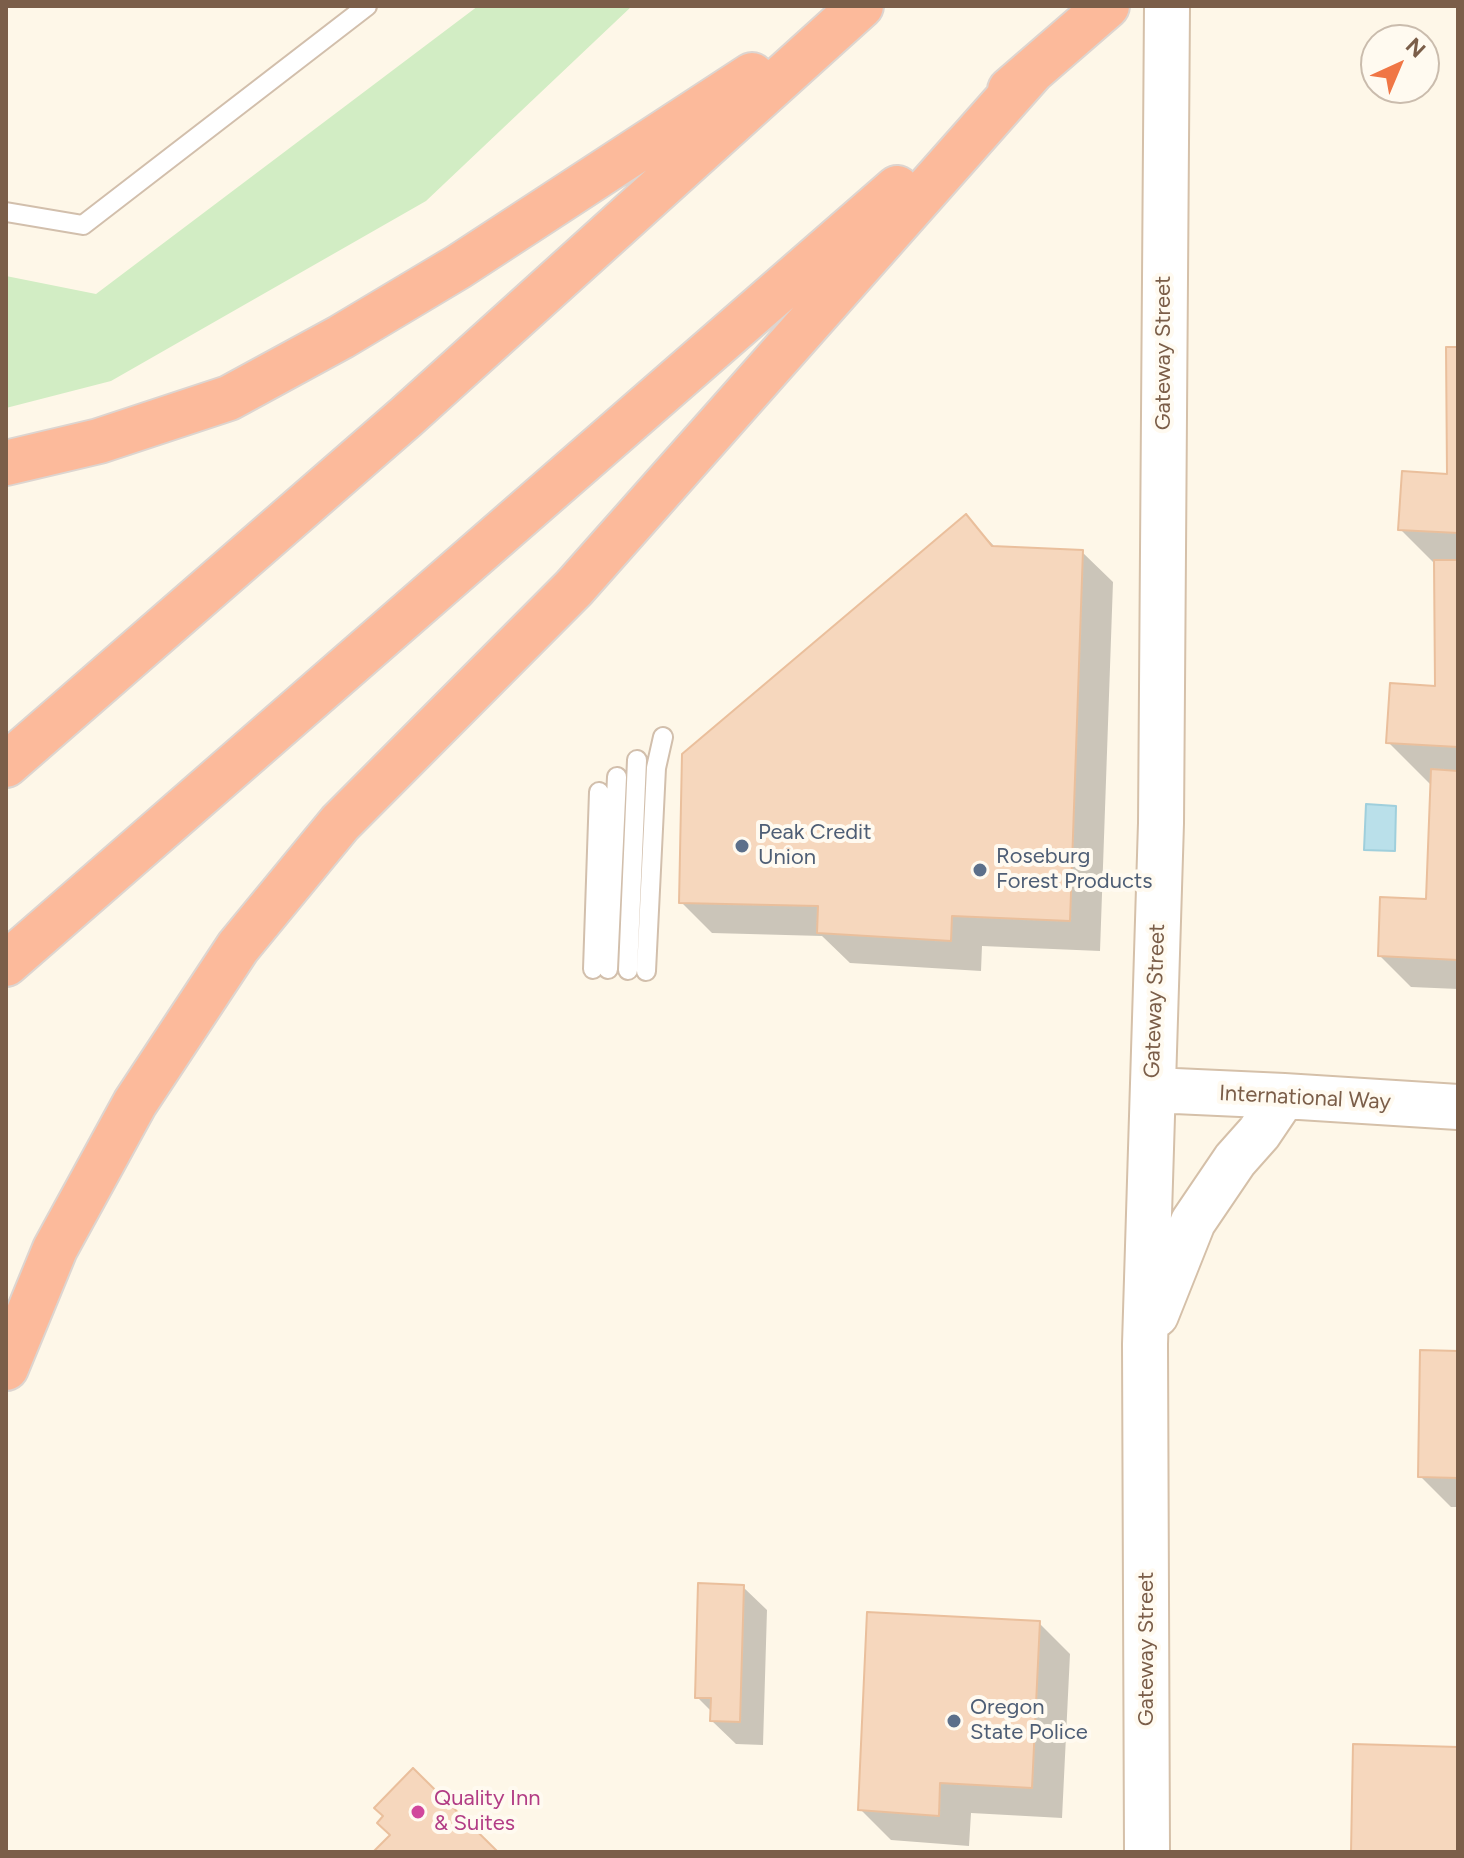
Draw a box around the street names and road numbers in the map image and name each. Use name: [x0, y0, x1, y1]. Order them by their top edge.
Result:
street label: Gateway Street: [1151, 276, 1177, 430]
street label: Gateway Street: [1139, 923, 1171, 1079]
street label: International Way: [1218, 1080, 1392, 1116]
street label: Gateway Street: [1134, 1572, 1160, 1726]

